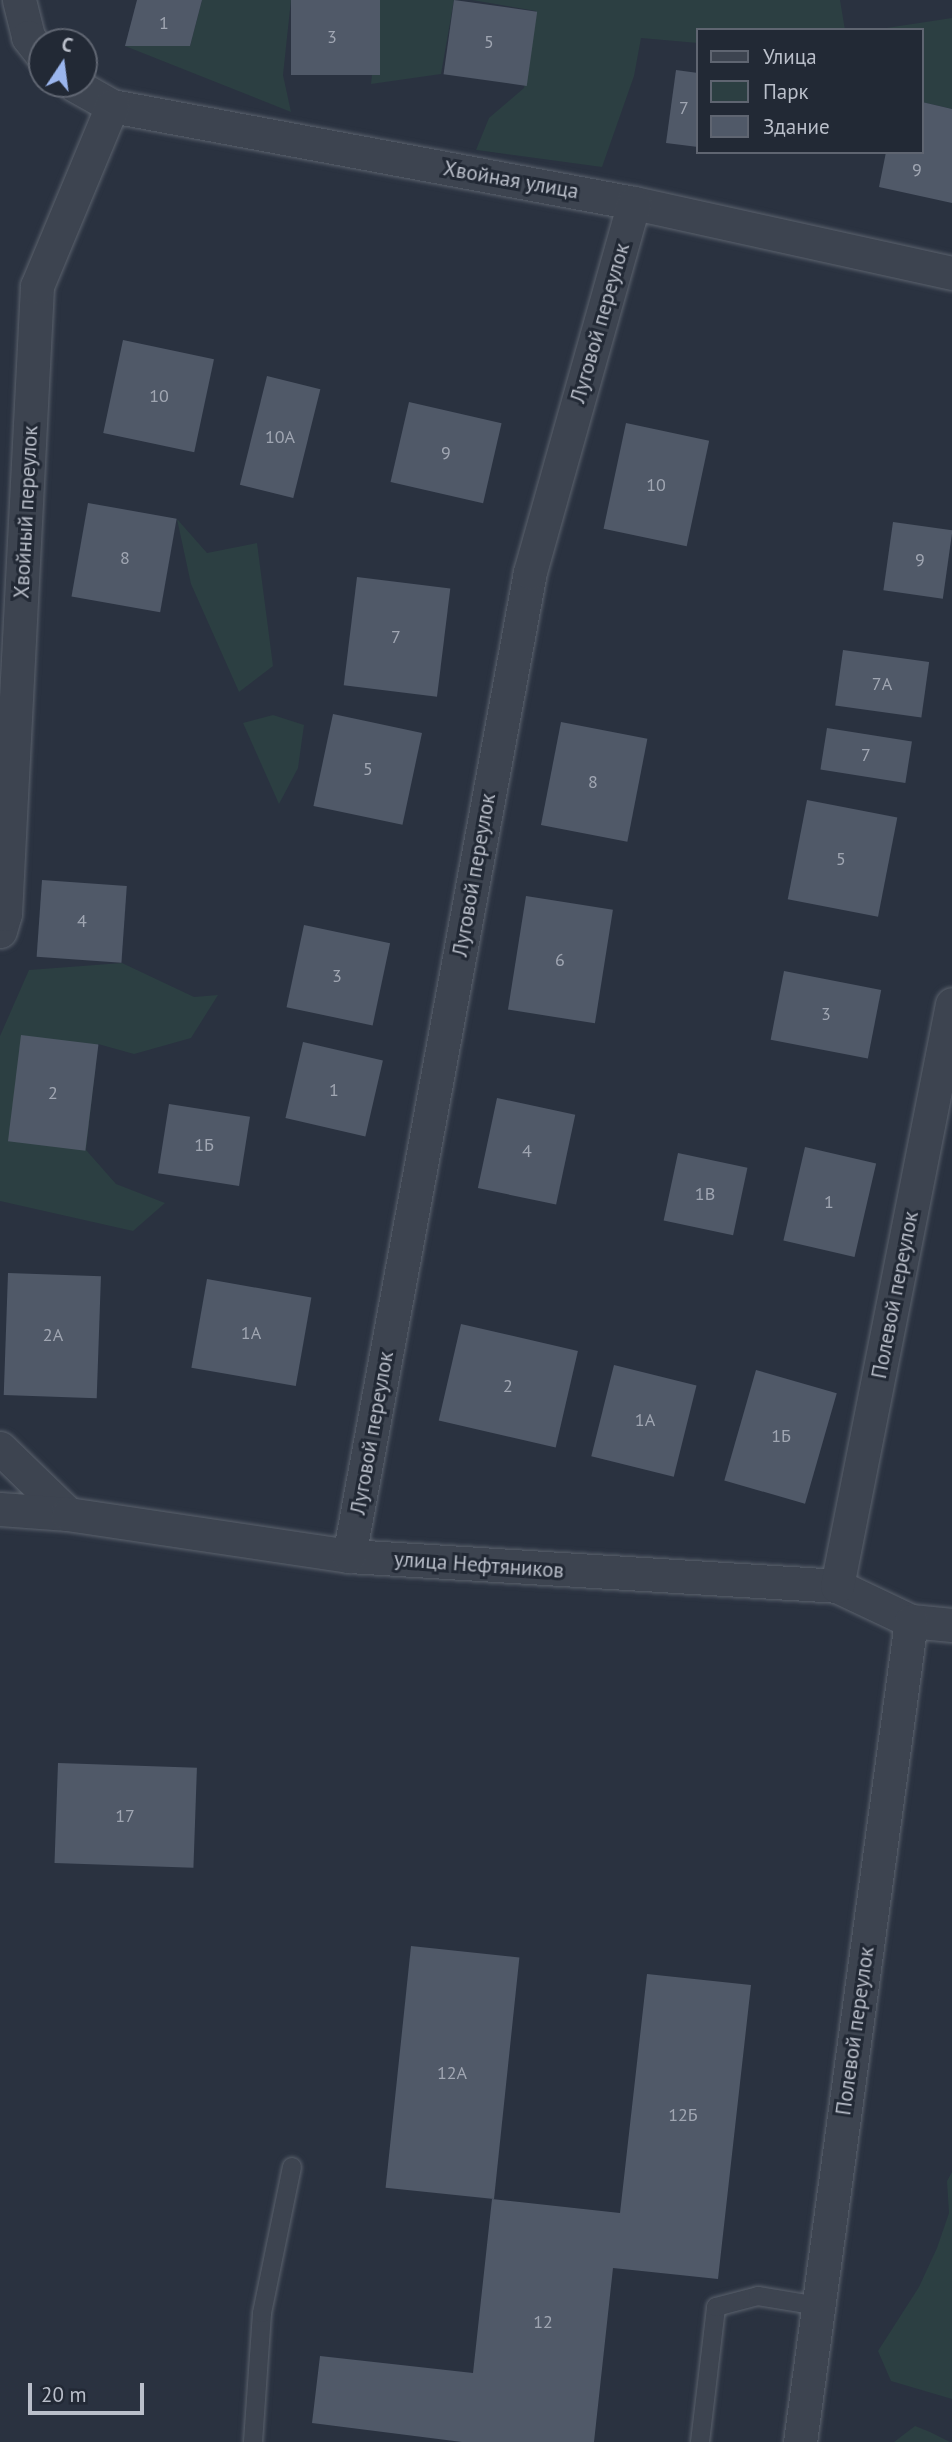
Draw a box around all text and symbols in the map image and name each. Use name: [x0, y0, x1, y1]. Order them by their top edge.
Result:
house number: 1: [159, 12, 169, 34]
house number: 3: [327, 26, 337, 48]
north arrow: [28, 28, 98, 98]
legend: [696, 28, 924, 154]
house number: 5: [484, 31, 494, 53]
text: С: [59, 32, 75, 57]
text: Улица: [763, 43, 817, 70]
text: Парк: [763, 78, 809, 105]
house number: 7: [679, 97, 689, 119]
text: Здание: [763, 113, 830, 140]
street label: Хвойная улица: [441, 156, 581, 204]
house number: 9: [912, 159, 922, 181]
street label: Луговой переулок: [565, 240, 635, 406]
house number: 10: [149, 385, 169, 407]
street label: Хвойный переулок: [9, 425, 43, 599]
house number: 10А: [265, 426, 295, 448]
house number: 9: [441, 442, 451, 464]
house number: 10: [646, 474, 666, 496]
house number: 8: [120, 547, 130, 569]
house number: 9: [915, 549, 925, 571]
house number: 7: [391, 626, 401, 648]
house number: 7А: [872, 673, 892, 695]
house number: 7: [861, 744, 871, 766]
house number: 5: [363, 758, 373, 780]
house number: 8: [588, 771, 598, 793]
street label: Луговой переулок: [447, 791, 501, 959]
house number: 5: [836, 848, 846, 870]
house number: 4: [77, 910, 87, 932]
house number: 6: [555, 949, 565, 971]
house number: 3: [332, 965, 342, 987]
house number: 3: [821, 1003, 831, 1025]
house number: 1: [329, 1079, 339, 1101]
house number: 2: [48, 1082, 58, 1104]
house number: 1Б: [194, 1134, 214, 1156]
house number: 4: [522, 1140, 532, 1162]
house number: 1В: [695, 1183, 715, 1205]
house number: 1: [824, 1191, 834, 1213]
street label: Полевой переулок: [866, 1209, 924, 1381]
house number: 1А: [241, 1322, 261, 1344]
house number: 2А: [43, 1324, 63, 1346]
street label: Луговой переулок: [345, 1349, 399, 1517]
house number: 2: [503, 1375, 513, 1397]
house number: 1А: [635, 1409, 655, 1431]
house number: 1Б: [771, 1425, 791, 1447]
street label: улица Нефтяников: [393, 1546, 565, 1584]
house number: 17: [115, 1805, 135, 1827]
street label: Полевой переулок: [831, 1945, 879, 2117]
house number: 12А: [437, 2062, 467, 2084]
house number: 12Б: [668, 2104, 698, 2126]
house number: 12: [533, 2311, 553, 2333]
scale bar: [32, 2368, 147, 2412]
text: 20 m: [41, 2381, 87, 2408]

